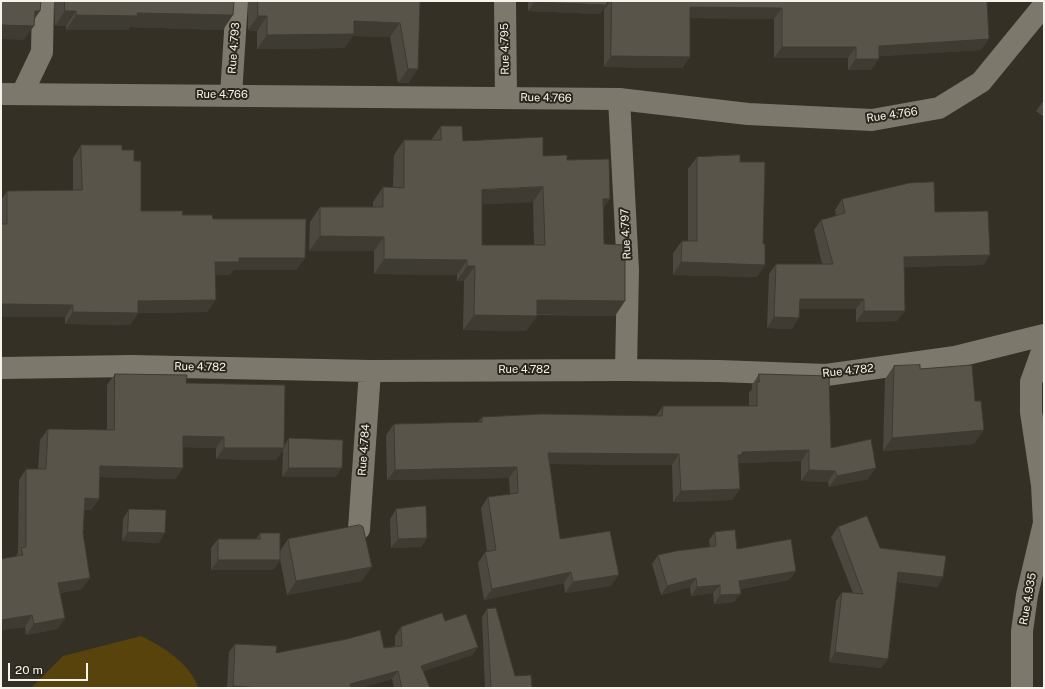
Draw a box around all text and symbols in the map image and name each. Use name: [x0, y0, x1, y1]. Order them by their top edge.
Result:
street label: Rue 4.793: [226, 22, 242, 74]
street label: Rue 4.795: [498, 23, 512, 75]
street label: Rue 4.766: [196, 88, 248, 102]
street label: Rue 4.766: [520, 91, 572, 105]
street label: Rue 4.766: [866, 105, 918, 125]
street label: Rue 4.797: [618, 208, 634, 260]
street label: Rue 4.782: [174, 360, 226, 374]
street label: Rue 4.782: [822, 362, 874, 380]
street label: Rue 4.782: [498, 363, 550, 377]
street label: Rue 4.784: [356, 424, 372, 476]
street label: Rue 4.935: [1017, 572, 1039, 626]
scale bar: [10, 655, 90, 681]
text: 20 m: [15, 663, 43, 677]

